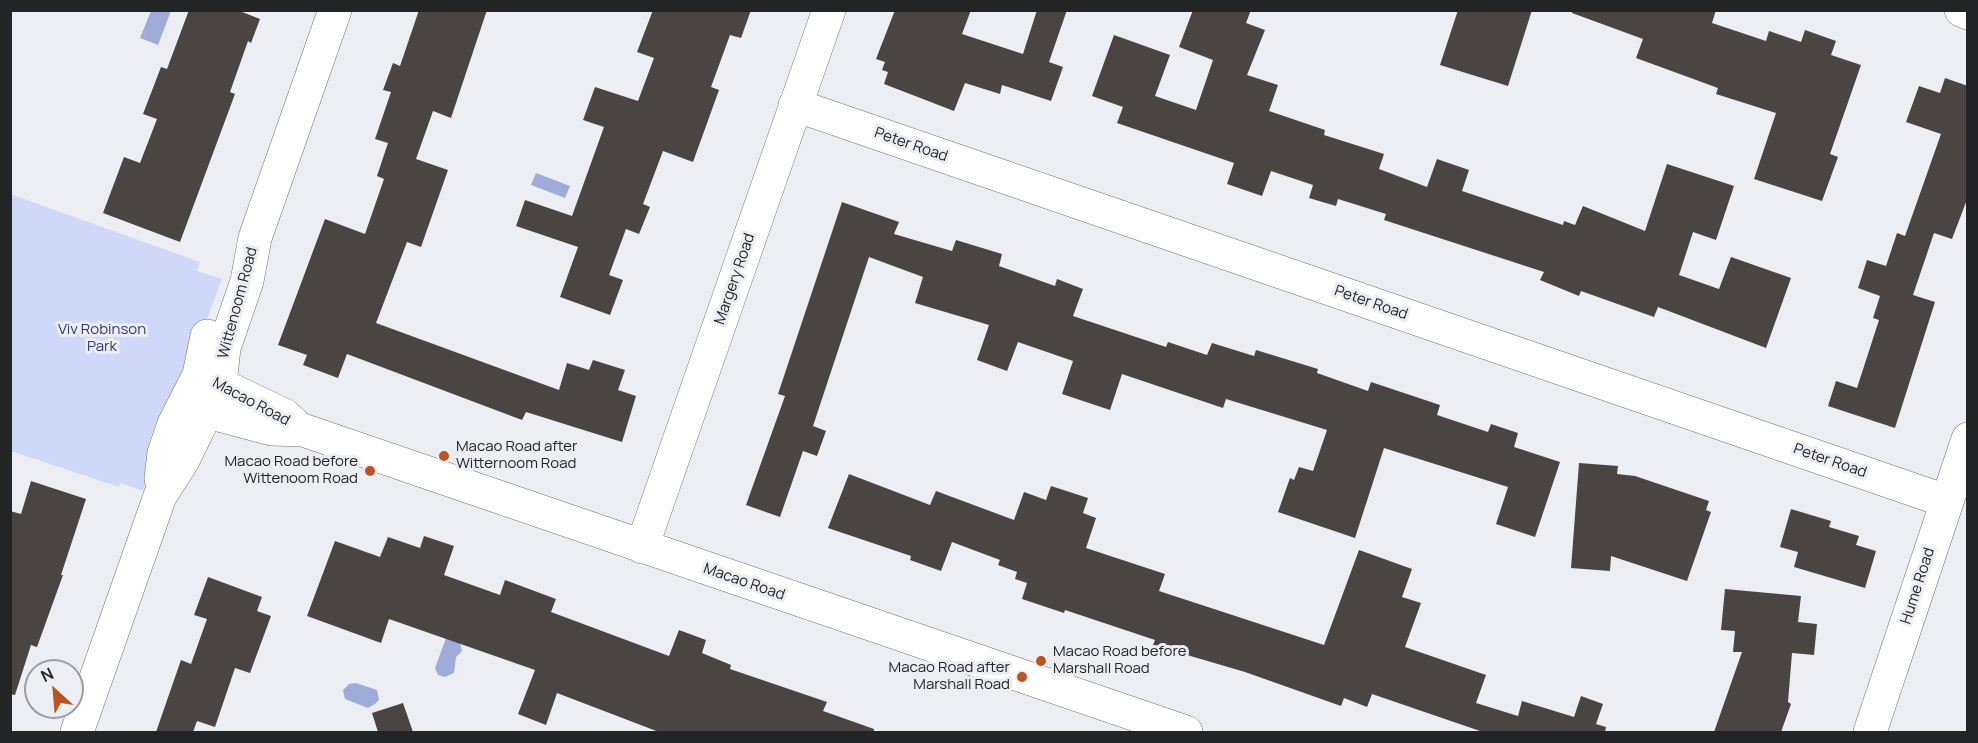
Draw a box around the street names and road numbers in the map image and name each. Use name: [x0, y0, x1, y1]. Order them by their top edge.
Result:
street label: Peter Road: [872, 124, 950, 166]
street label: Margery Road: [711, 231, 759, 327]
street label: Wittenoom Road: [214, 245, 262, 361]
street label: Peter Road: [1332, 282, 1410, 324]
street label: Macao Road: [209, 374, 293, 430]
street label: Peter Road: [1791, 440, 1869, 482]
street label: Hume Road: [1897, 546, 1939, 626]
street label: Macao Road: [701, 560, 787, 604]

